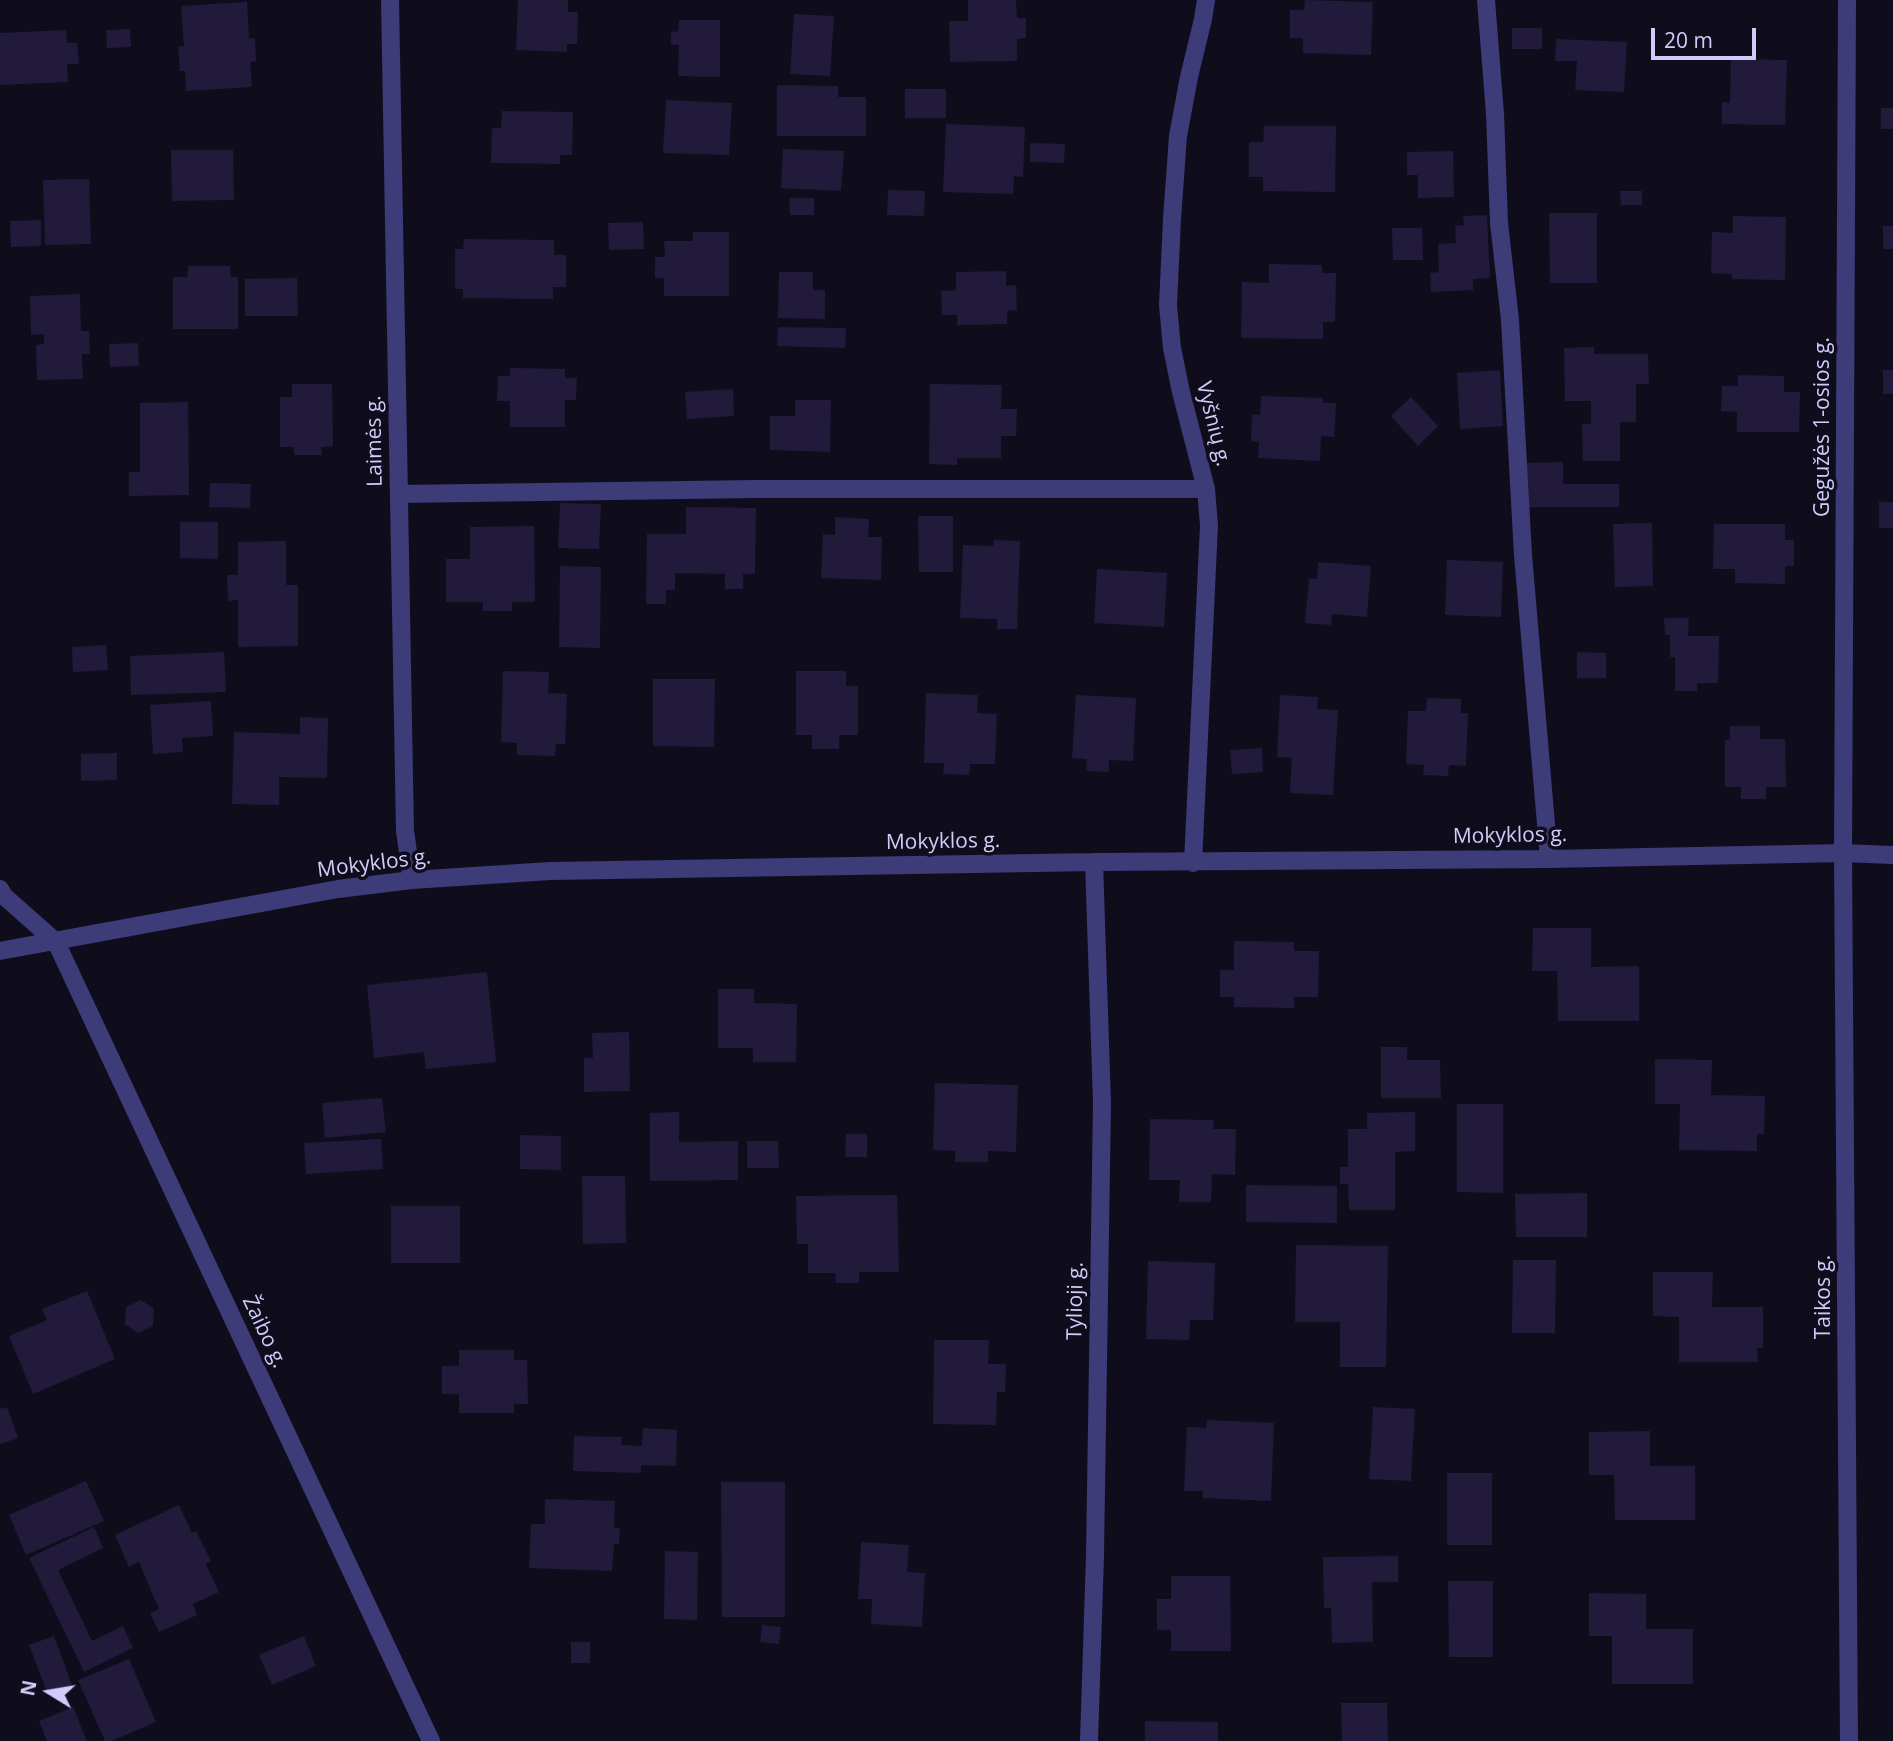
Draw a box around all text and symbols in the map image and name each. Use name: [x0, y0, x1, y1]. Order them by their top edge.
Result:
scale bar: [1655, 14, 1760, 58]
text: 20 m: [1664, 26, 1713, 54]
street label: Gegužės 1-osios g.: [1810, 337, 1836, 517]
street label: Vyšnių g.: [1190, 379, 1236, 469]
street label: Laimės g.: [362, 395, 388, 487]
street label: Mokyklos g.: [1453, 822, 1567, 850]
street label: Mokyklos g.: [886, 828, 1000, 856]
street label: Mokyklos g.: [316, 845, 432, 883]
street label: Taikos g.: [1811, 1255, 1837, 1339]
street label: Tylioji g.: [1063, 1262, 1089, 1340]
street label: Žaibo g.: [236, 1292, 292, 1372]
north arrow: [14, 1657, 84, 1727]
text: N: [14, 1678, 43, 1698]

